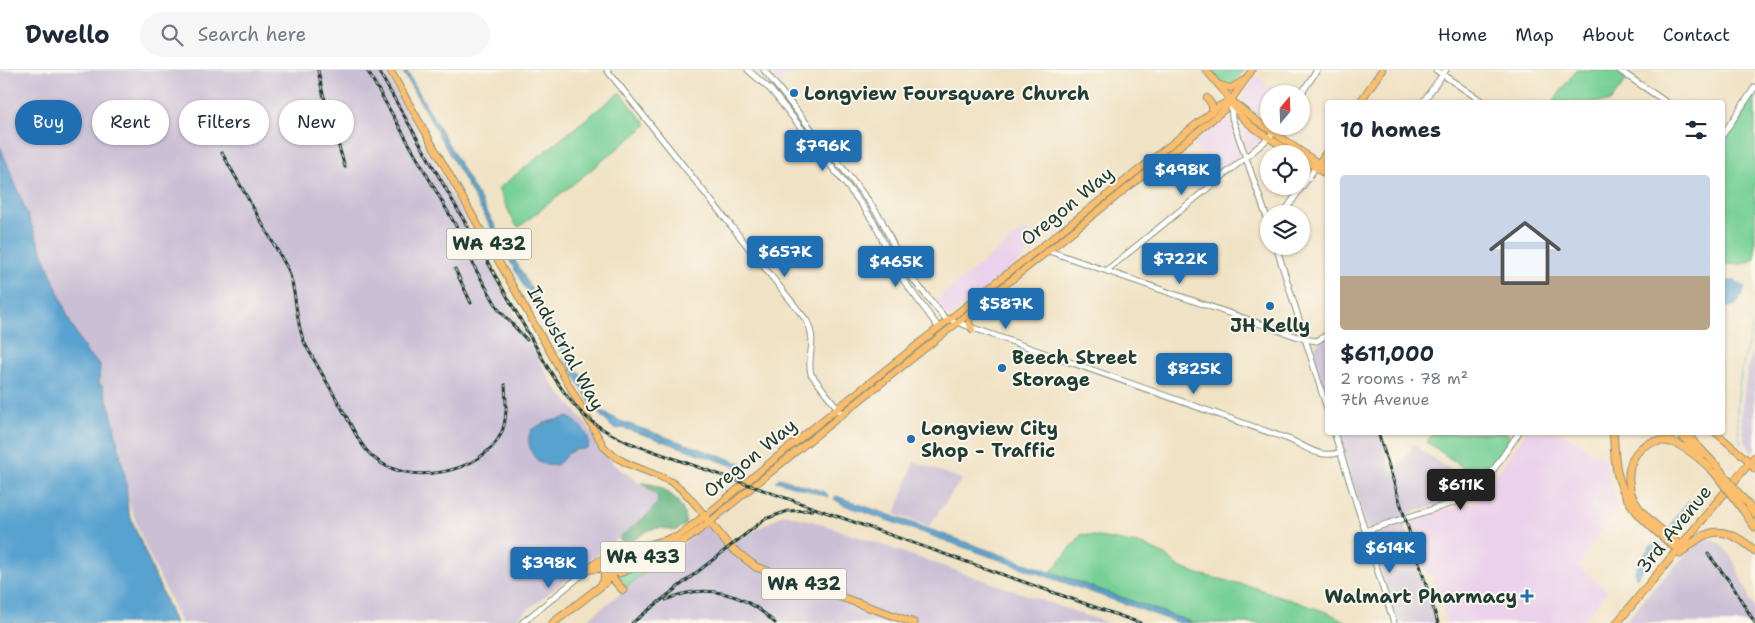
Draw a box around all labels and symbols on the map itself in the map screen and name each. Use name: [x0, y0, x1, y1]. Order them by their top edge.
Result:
place label: Longview Foursquare Church: [804, 81, 1090, 106]
north arrow: [1260, 85, 1310, 135]
marker: Longview Foursquare Church: [788, 87, 800, 99]
pin: $796K: [788, 129, 858, 172]
pin: $498K: [1147, 154, 1217, 196]
street label: Oregon Way: [1015, 161, 1119, 251]
road number: WA 432: [446, 228, 532, 260]
pin: $657K: [750, 236, 820, 278]
pin: $722K: [1145, 242, 1215, 285]
pin: $465K: [861, 246, 931, 288]
street label: Industrial Way: [521, 281, 611, 415]
pin: $587K: [971, 288, 1041, 330]
marker: JH Kelly: [1264, 300, 1276, 312]
place label: JH Kelly: [1230, 313, 1310, 338]
place label: Beech Street Storage: [1012, 345, 1137, 392]
pin: $825K: [1159, 352, 1229, 395]
marker: Beech Street Storage: [996, 362, 1008, 374]
street label: Oregon Way: [698, 413, 802, 503]
place label: Longview City Shop - Traffic: [921, 416, 1058, 463]
marker: Longview City Shop - Traffic: [905, 433, 917, 445]
pin: $611K: [1426, 468, 1496, 511]
street label: 3rd Avenue: [1631, 480, 1717, 578]
pin: $614K: [1355, 532, 1425, 574]
road number: WA 433: [600, 542, 686, 572]
pin: $398K: [514, 546, 584, 589]
road number: WA 432: [762, 568, 846, 600]
place label: Walmart Pharmacy: [1325, 584, 1517, 609]
marker: Walmart Pharmacy: [1521, 590, 1533, 602]

